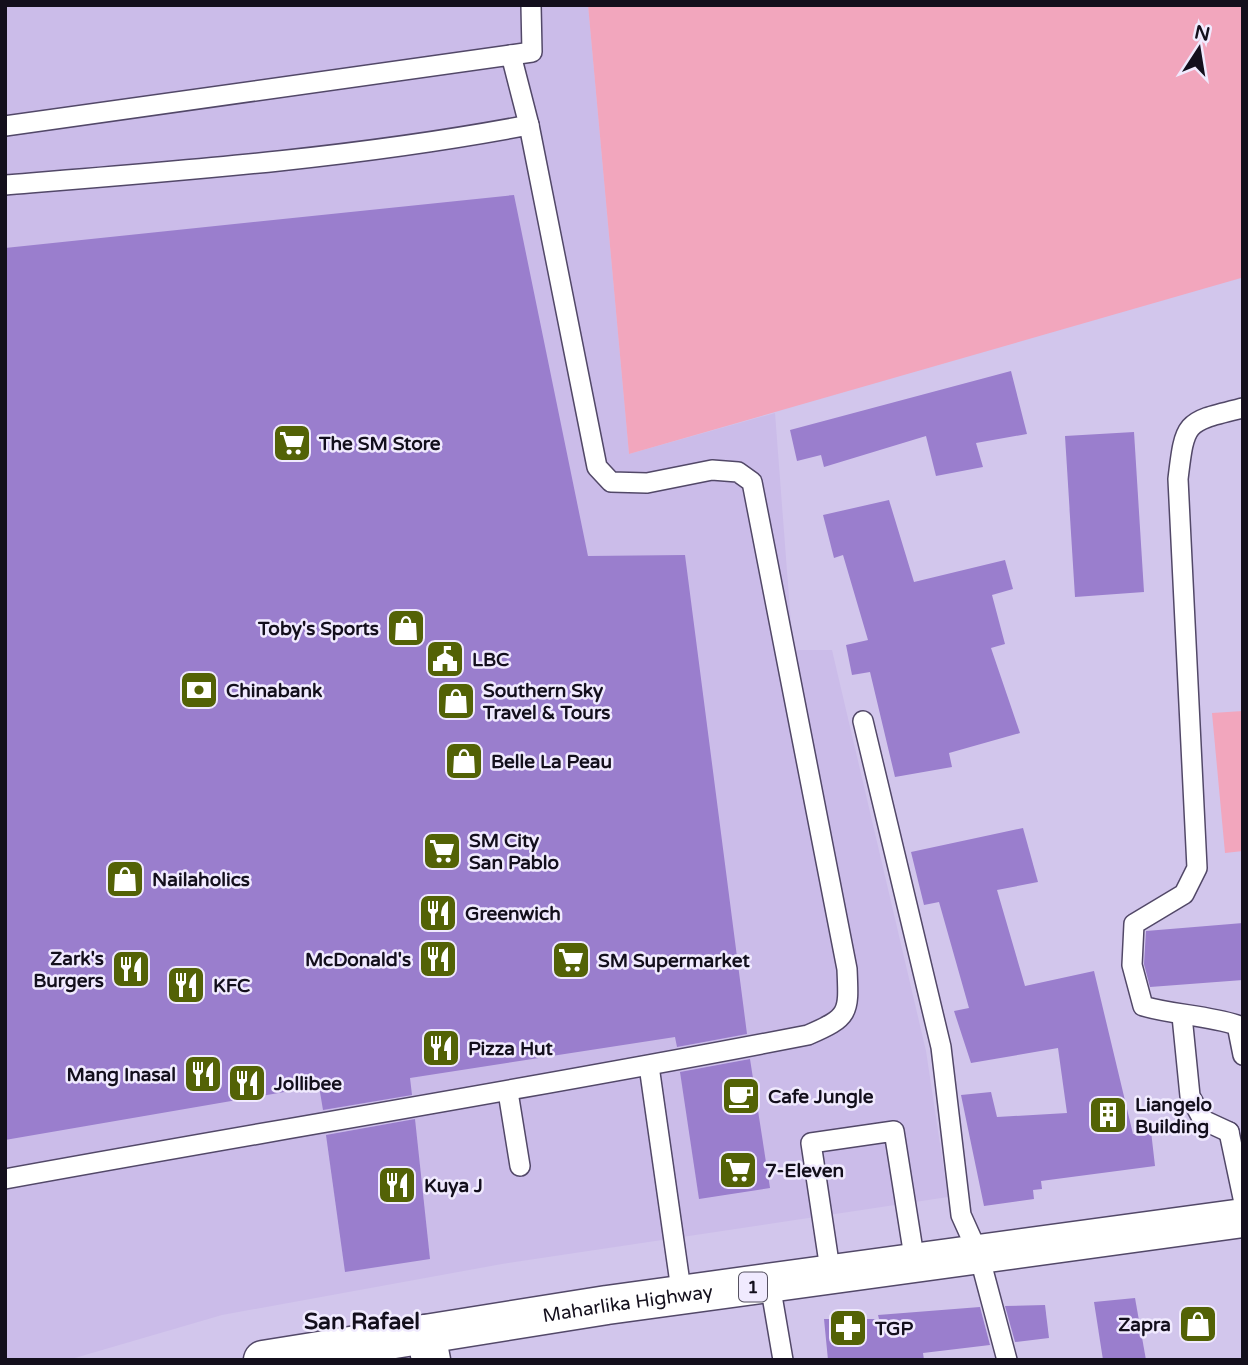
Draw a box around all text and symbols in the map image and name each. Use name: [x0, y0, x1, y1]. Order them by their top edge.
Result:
north arrow: [1164, 14, 1234, 84]
text: N: [1193, 21, 1212, 46]
supermarket icon: The SM Store: [271, 422, 313, 464]
place label: The SM Store: [318, 433, 441, 455]
shop icon: Toby's Sports: [385, 607, 427, 649]
place label: Toby's Sports: [257, 618, 379, 641]
public building icon: LBC: [424, 638, 466, 680]
place label: LBC: [472, 649, 509, 671]
bank icon: Chinabank: [178, 669, 220, 711]
place label: Chinabank: [226, 680, 323, 702]
shop icon: Southern Sky Travel & Tours: [435, 680, 477, 722]
place label: Southern Sky Travel & Tours: [482, 680, 610, 724]
shop icon: Belle La Peau: [443, 740, 485, 782]
place label: Belle La Peau: [491, 751, 612, 773]
supermarket icon: SM City San Pablo: [421, 830, 463, 872]
place label: SM City San Pablo: [469, 830, 559, 874]
shop icon: Nailaholics: [104, 858, 146, 900]
place label: Nailaholics: [152, 869, 250, 891]
restaurant icon: Greenwich: [417, 892, 459, 934]
place label: Greenwich: [465, 903, 561, 925]
restaurant icon: McDonald's: [417, 938, 459, 980]
supermarket icon: SM Supermarket: [550, 939, 592, 981]
place label: Zark's Burgers: [33, 948, 104, 993]
restaurant icon: Zark's Burgers: [110, 948, 152, 990]
place label: McDonald's: [305, 949, 411, 971]
place label: SM Supermarket: [598, 950, 750, 973]
restaurant icon: KFC: [165, 964, 207, 1006]
place label: KFC: [213, 975, 250, 997]
restaurant icon: Pizza Hut: [420, 1027, 462, 1069]
place label: Pizza Hut: [468, 1038, 554, 1060]
restaurant icon: Mang Inasal: [182, 1053, 224, 1095]
restaurant icon: Jollibee: [226, 1062, 268, 1104]
place label: Mang Inasal: [66, 1064, 176, 1087]
place label: Jollibee: [273, 1073, 342, 1095]
cafe icon: Cafe Jungle: [720, 1075, 762, 1117]
place label: Cafe Jungle: [768, 1086, 874, 1109]
building icon: Liangelo Building: [1087, 1094, 1129, 1136]
place label: Liangelo Building: [1135, 1094, 1212, 1139]
supermarket icon: 7-Eleven: [717, 1149, 759, 1191]
place label: 7-Eleven: [765, 1160, 844, 1182]
restaurant icon: Kuya J: [376, 1164, 418, 1206]
place label: Kuya J: [424, 1175, 483, 1198]
road number: 1: [739, 1272, 767, 1302]
street label: Maharlika Highway: [541, 1281, 714, 1327]
shop icon: Zapra: [1177, 1303, 1219, 1345]
pharmacy icon: TGP: [827, 1307, 869, 1349]
district label: San Rafael: [304, 1308, 420, 1336]
place label: Zapra: [1118, 1314, 1171, 1337]
place label: TGP: [874, 1318, 913, 1340]

